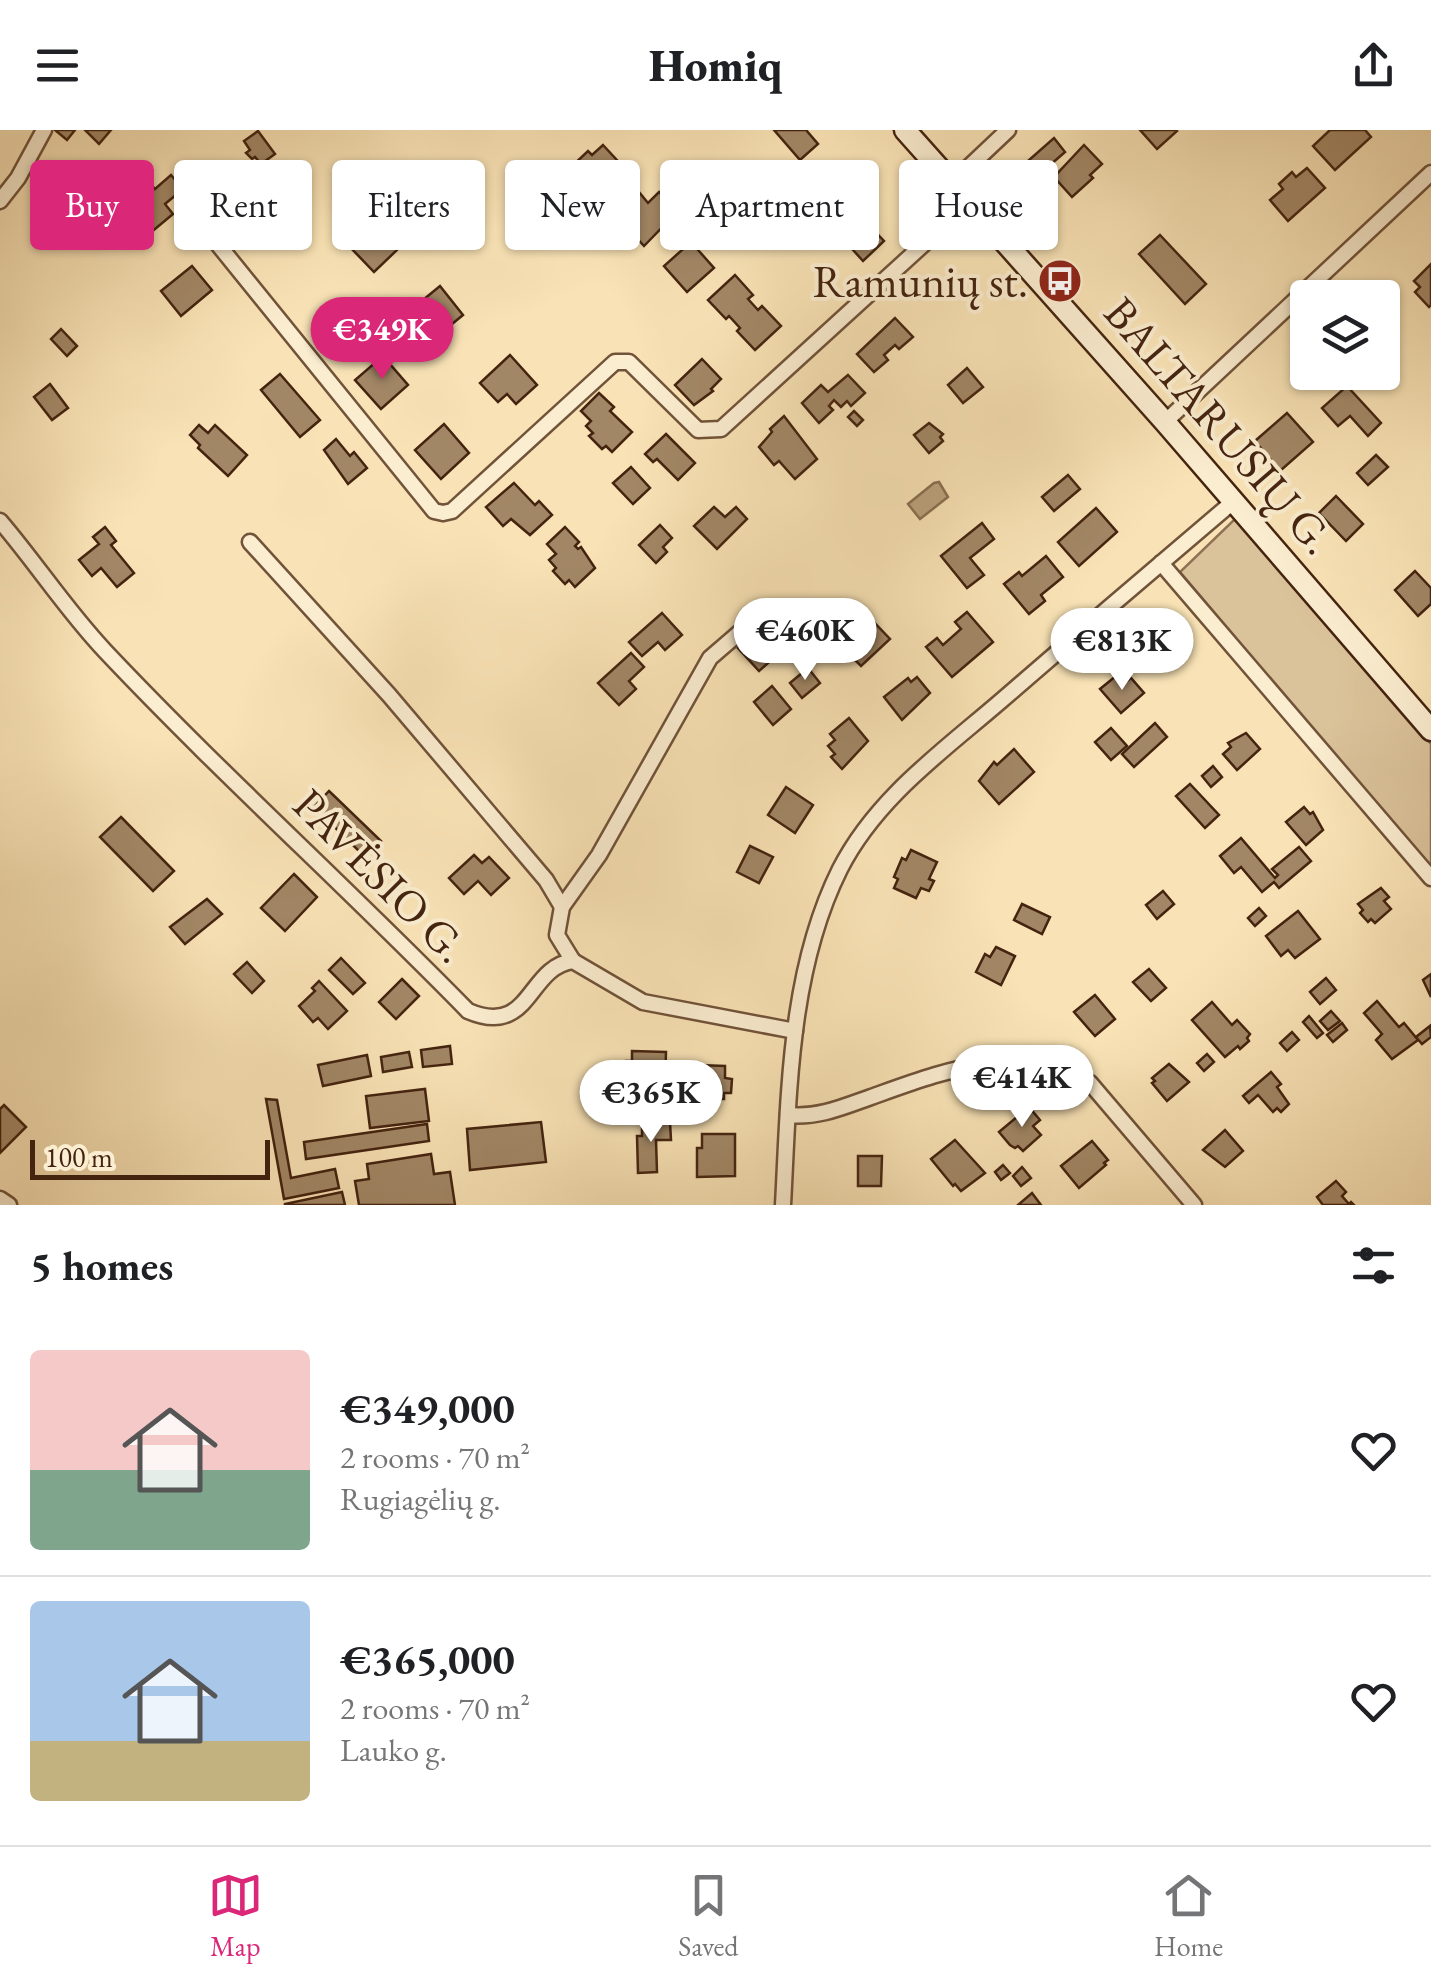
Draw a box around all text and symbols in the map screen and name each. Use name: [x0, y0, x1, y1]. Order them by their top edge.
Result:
text: Homiq: [649, 36, 782, 94]
icon: menu: [30, 38, 85, 93]
icon: share: [1346, 38, 1401, 93]
chip: Buy: [30, 160, 154, 250]
chip: Rent: [174, 160, 312, 250]
chip: Filters: [332, 160, 485, 250]
chip: New: [505, 160, 640, 250]
chip: Apartment: [660, 160, 879, 250]
chip: House: [899, 160, 1058, 250]
place label: Ramunių st.: [813, 252, 1028, 310]
bus stop icon: Ramunių st.: [1037, 258, 1083, 304]
map controls: [1290, 280, 1400, 390]
button: layers: [1290, 280, 1400, 390]
street label: BALTARUSIŲ G.: [1092, 284, 1348, 566]
pin: €349K: [312, 297, 452, 382]
text: €349K: [333, 308, 431, 350]
pin: €460K: [735, 598, 875, 683]
pin: €813K: [1052, 608, 1192, 693]
text: €460K: [756, 609, 854, 651]
text: €813K: [1073, 619, 1171, 661]
street label: PAVĖSIO G.: [281, 775, 481, 975]
pin: €414K: [952, 1045, 1092, 1130]
text: €414K: [973, 1056, 1071, 1098]
pin: €365K: [581, 1060, 721, 1145]
text: €365K: [602, 1071, 700, 1113]
scale bar: [30, 1135, 270, 1180]
text: 100 m: [45, 1139, 113, 1175]
text: 5 homes: [30, 1238, 173, 1293]
icon: filters: [1346, 1238, 1401, 1293]
text: €349,000: [340, 1381, 515, 1436]
icon: home: [110, 1390, 230, 1510]
icon: heart: [1346, 1423, 1401, 1478]
text: 2 rooms · 70 m²: [340, 1436, 530, 1478]
text: Rugiagėlių g.: [340, 1478, 501, 1520]
text: €365,000: [340, 1632, 515, 1687]
icon: home: [110, 1641, 230, 1761]
icon: heart: [1346, 1674, 1401, 1729]
text: 2 rooms · 70 m²: [340, 1687, 530, 1729]
text: Lauko g.: [340, 1729, 447, 1771]
tab: Map: [208, 1868, 263, 1964]
tab: Saved: [678, 1868, 738, 1964]
tab: Home: [1154, 1868, 1223, 1964]

